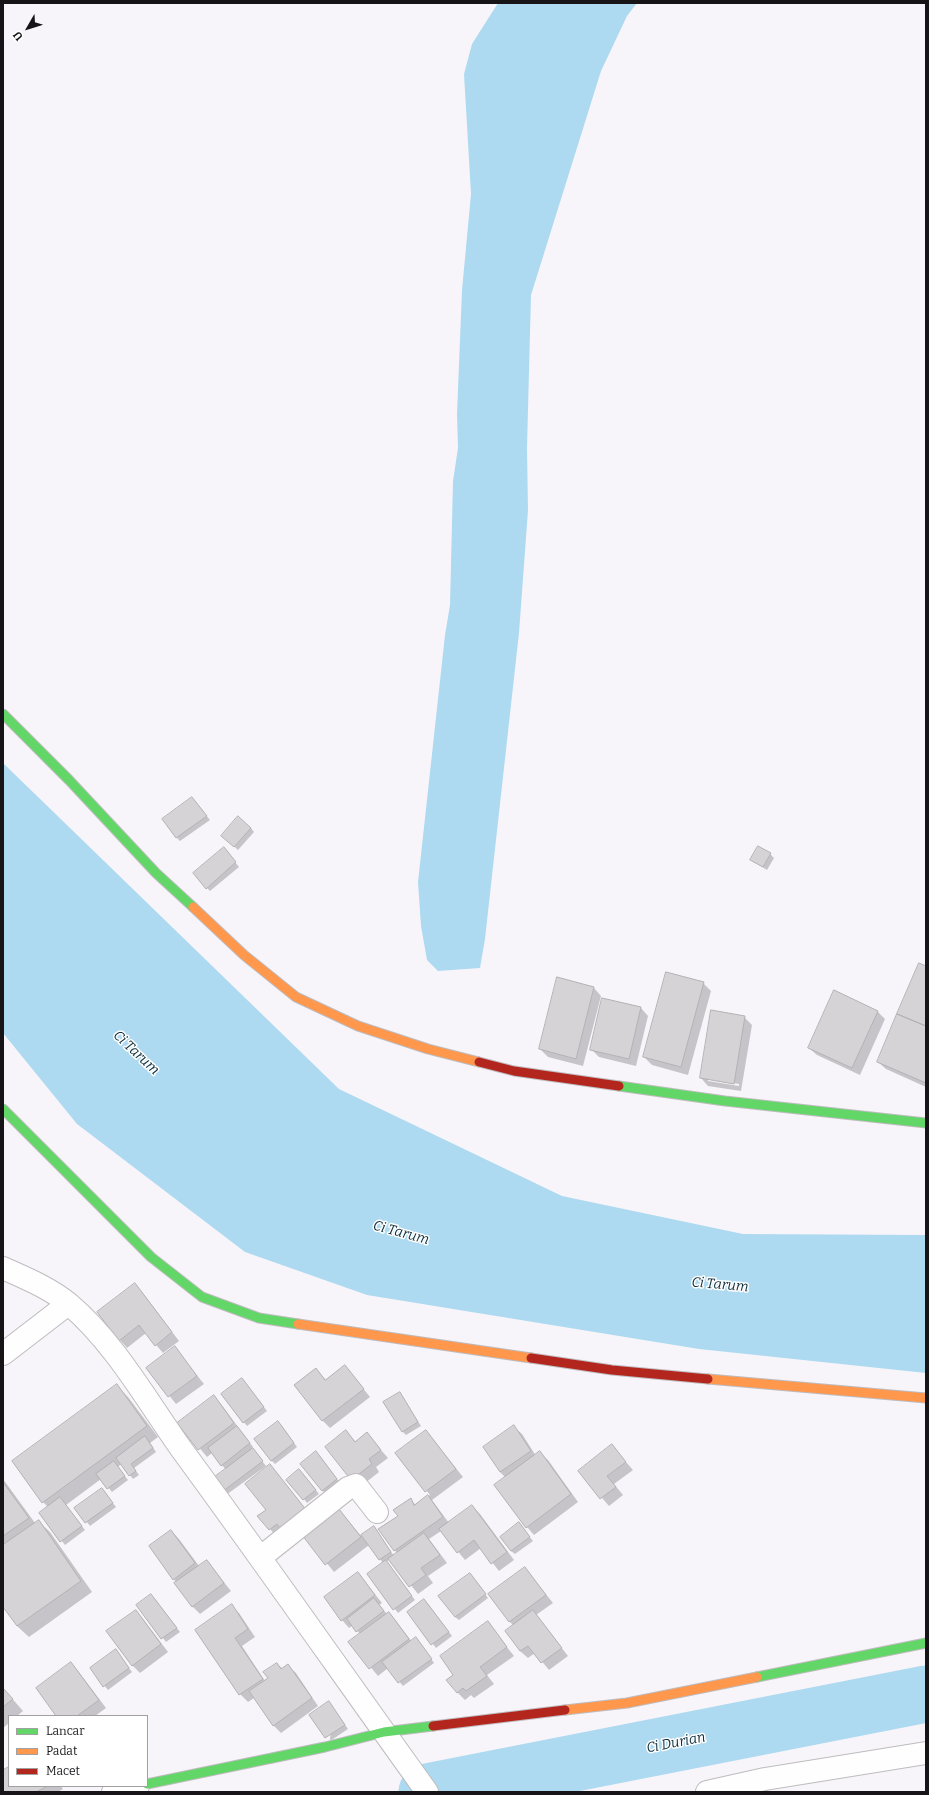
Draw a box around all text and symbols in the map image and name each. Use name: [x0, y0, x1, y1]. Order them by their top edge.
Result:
north arrow: [8, 8, 48, 48]
text: U: [11, 29, 26, 43]
water label: Ci Tarum: [109, 1027, 163, 1079]
water label: Ci Tarum: [371, 1217, 431, 1249]
water label: Ci Tarum: [691, 1274, 749, 1296]
legend: [8, 1715, 148, 1787]
text: Lancar: [46, 1724, 84, 1738]
water label: Ci Durian: [645, 1729, 707, 1757]
text: Padat: [46, 1744, 77, 1758]
text: Macet: [46, 1764, 80, 1778]

